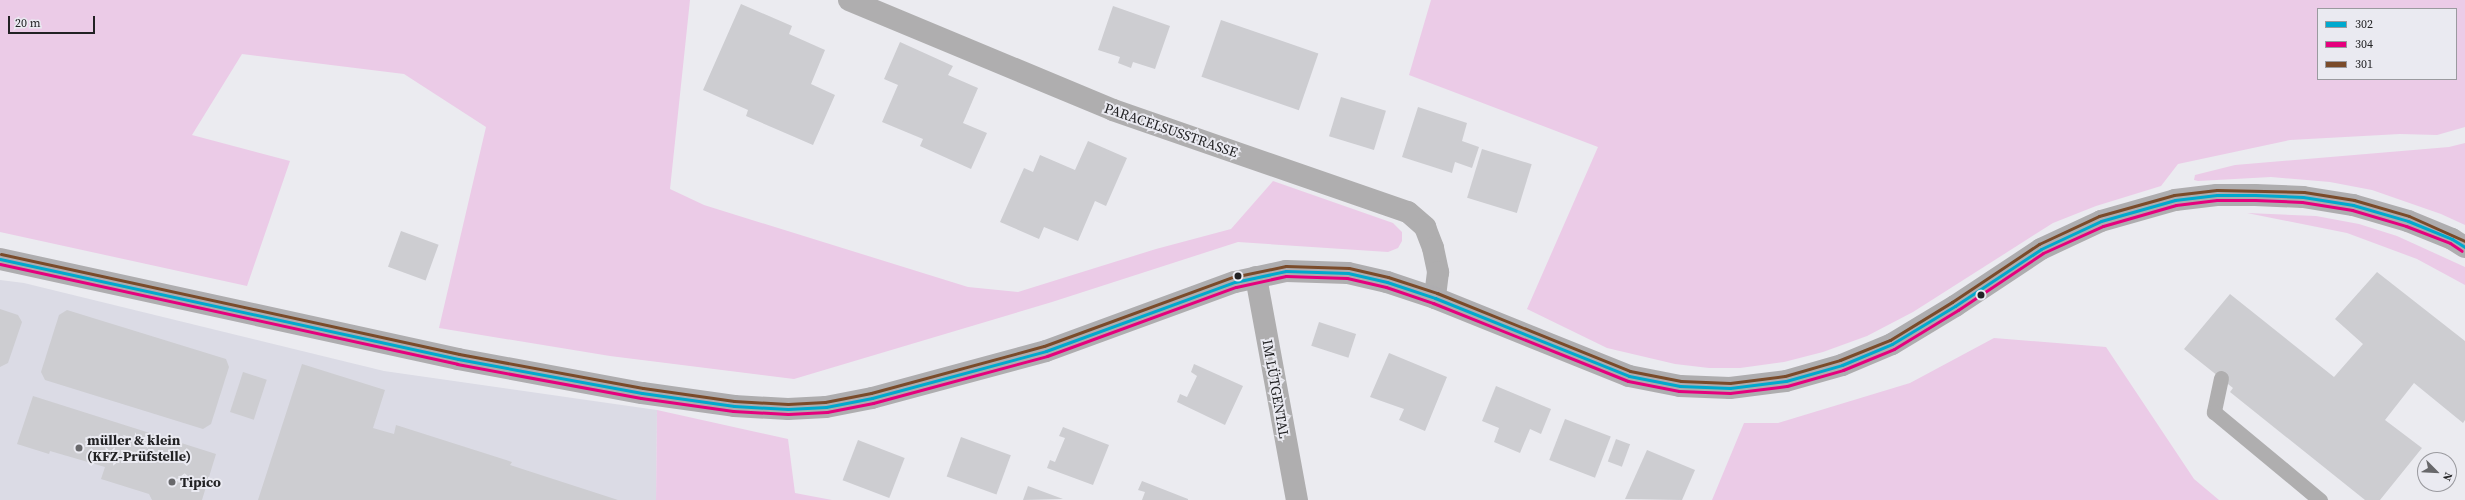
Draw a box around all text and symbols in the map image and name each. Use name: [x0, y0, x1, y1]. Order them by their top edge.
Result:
scale bar: [10, 8, 97, 34]
legend: [2317, 8, 2457, 80]
text: 20 m: [15, 15, 41, 31]
text: 302: [2355, 16, 2373, 32]
text: 304: [2355, 36, 2373, 52]
text: 301: [2355, 56, 2373, 72]
street label: PARACELSUSSTRASSE: [1102, 99, 1240, 161]
unlabelled marker: [1233, 271, 1243, 281]
unlabelled marker: [1976, 290, 1986, 300]
street label: IM LÜTGENTAL: [1259, 338, 1293, 440]
place label: müller & klein (KFZ-Prüfstelle): [87, 432, 191, 464]
marker: müller & klein (KFZ-Prüfstelle): [74, 443, 84, 453]
north arrow: [2417, 452, 2457, 492]
text: N: [2439, 470, 2456, 483]
place label: Tipico: [180, 474, 221, 490]
marker: Tipico: [167, 477, 177, 487]

